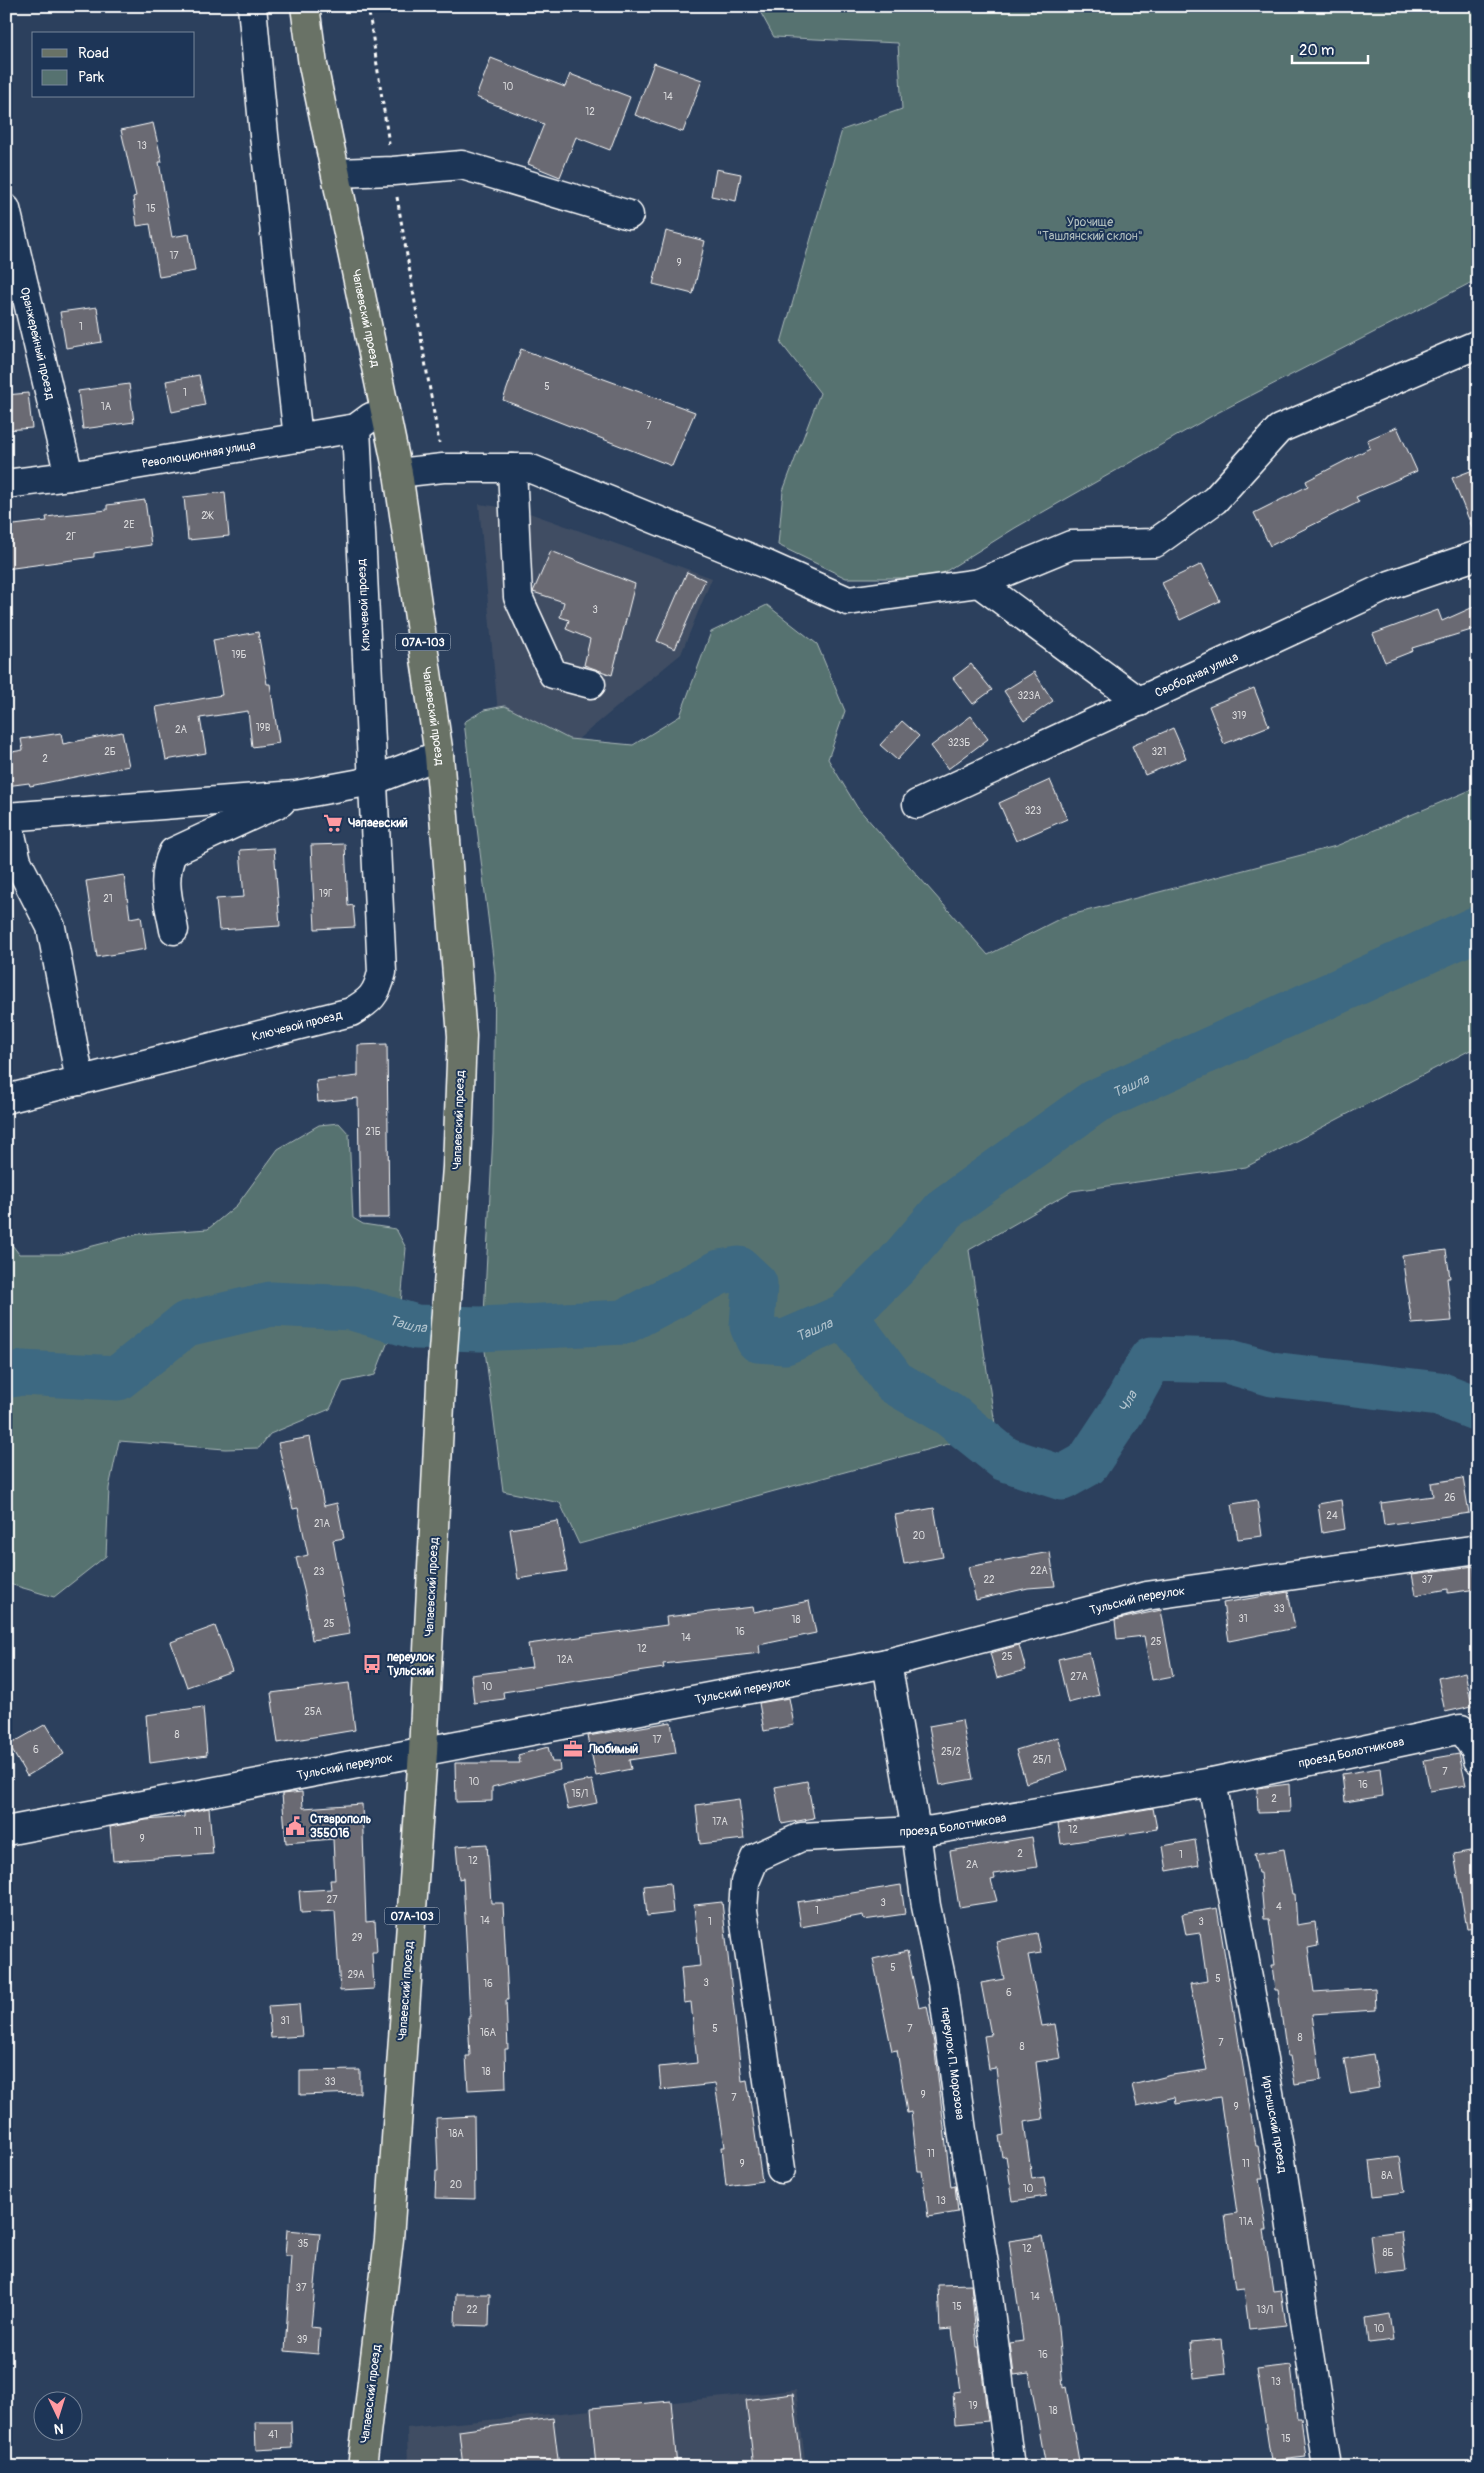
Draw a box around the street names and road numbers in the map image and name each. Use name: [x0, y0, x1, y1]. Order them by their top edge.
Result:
street label: Чапаевский проезд: [348, 268, 383, 369]
street label: Оранжерейный проезд: [17, 286, 58, 402]
street label: Революционная улица: [141, 437, 257, 471]
street label: Ключевой проезд: [354, 558, 374, 652]
road number: 07А-103: [396, 634, 450, 650]
street label: Свободная улица: [1152, 649, 1241, 700]
street label: Чапаевский проезд: [419, 666, 447, 767]
street label: Ключевой проезд: [250, 1007, 344, 1044]
street label: Чапаевский проезд: [450, 1069, 468, 1170]
street label: Чапаевский проезд: [422, 1536, 442, 1637]
street label: Тульский переулок: [1088, 1583, 1186, 1618]
street label: Тульский переулок: [693, 1674, 792, 1707]
street label: проезд Болотникова: [1297, 1734, 1406, 1771]
street label: Тульский переулок: [296, 1750, 394, 1783]
street label: проезд Болотникова: [899, 1810, 1008, 1839]
road number: 07А-103: [384, 1908, 440, 1924]
street label: Чапаевский проезд: [395, 1940, 417, 2041]
street label: переулок П. Морозова: [938, 2006, 968, 2121]
street label: Иртышский проезд: [1259, 2075, 1290, 2175]
street label: Чапаевский проезд: [357, 2343, 385, 2444]

